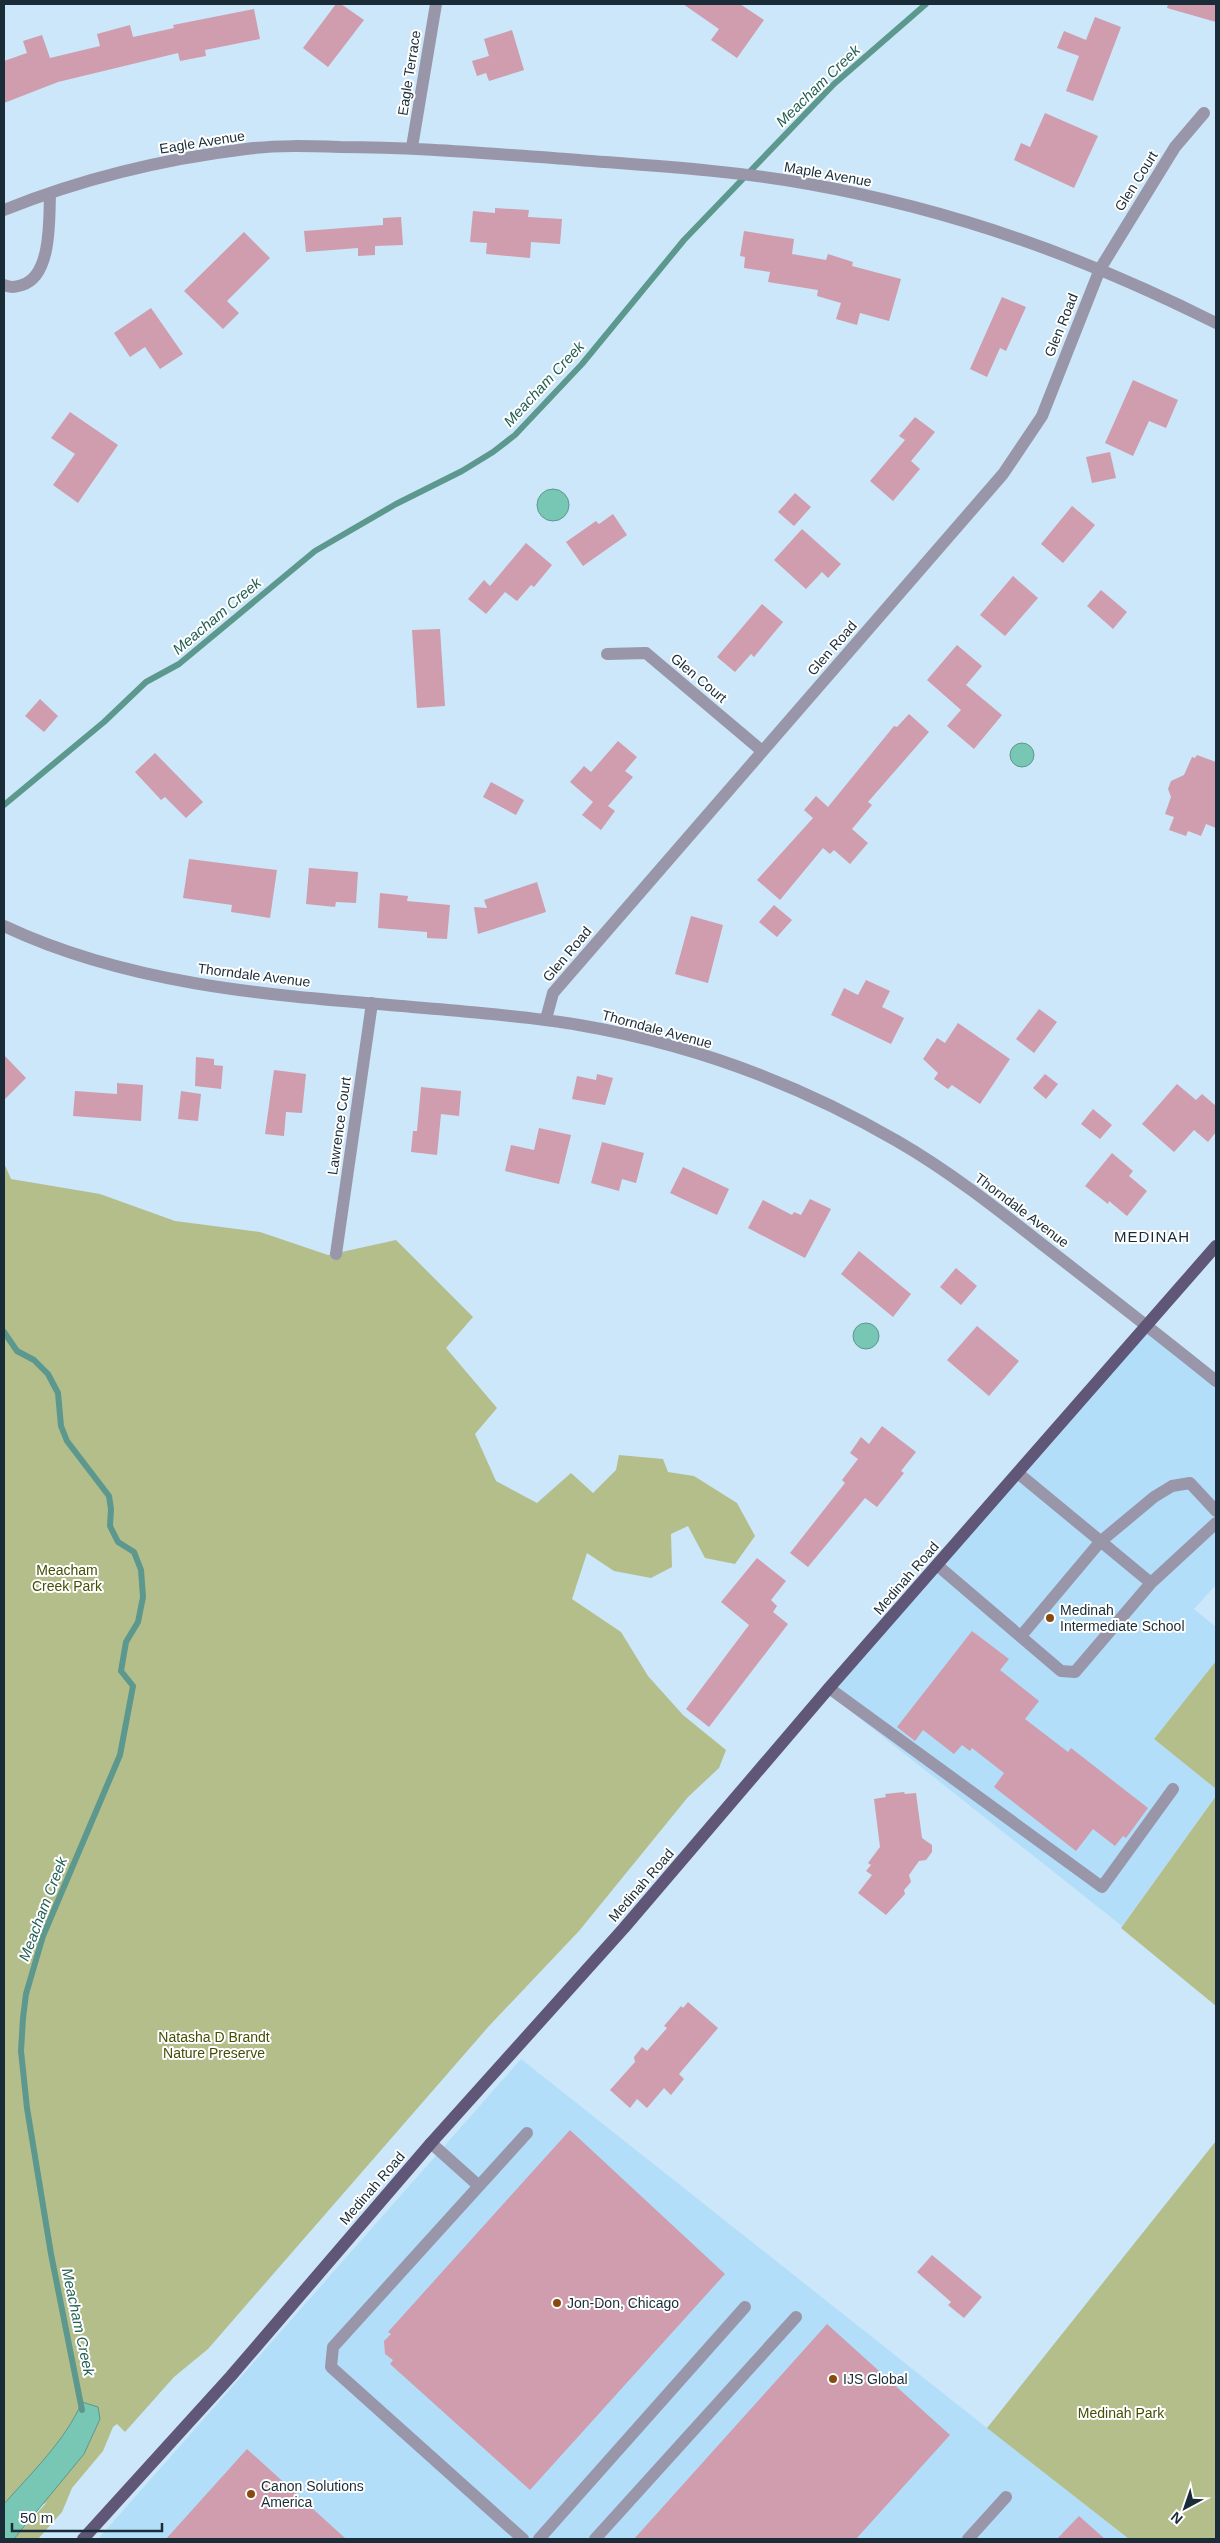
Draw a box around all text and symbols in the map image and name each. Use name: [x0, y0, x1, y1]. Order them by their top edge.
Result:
street label: Eagle Terrace: [394, 29, 424, 117]
water label: Meacham Creek: [772, 40, 864, 130]
street label: Eagle Avenue: [158, 127, 246, 157]
street label: Glen Court: [1111, 148, 1161, 214]
street label: Maple Avenue: [783, 158, 873, 190]
street label: Glen Road: [1041, 291, 1081, 359]
water label: Meacham Creek: [500, 337, 588, 430]
water label: Meacham Creek: [169, 573, 265, 657]
street label: Glen Road: [804, 617, 860, 679]
street label: Glen Court: [668, 650, 730, 706]
street label: Glen Road: [539, 923, 595, 985]
street label: Thorndale Avenue: [197, 960, 311, 990]
street label: Thorndale Avenue: [600, 1007, 714, 1051]
street label: Lawrence Court: [324, 1076, 354, 1176]
street label: Thorndale Avenue: [972, 1169, 1072, 1251]
district label: MEDINAH: [1114, 1228, 1190, 1245]
street label: Medinah Road: [870, 1538, 942, 1618]
park label: Meacham Creek Park: [32, 1562, 103, 1594]
place label: Medinah Intermediate School: [1060, 1602, 1185, 1634]
marker: Medinah Intermediate School: [1044, 1612, 1056, 1624]
street label: Medinah Road: [605, 1845, 677, 1925]
water label: Meacham Creek: [15, 1853, 71, 1963]
park label: Natasha D Brandt Nature Preserve: [158, 2029, 270, 2061]
street label: Medinah Road: [336, 2148, 408, 2228]
water label: Meacham Creek: [59, 2266, 99, 2379]
place label: Jon-Don, Chicago: [567, 2295, 679, 2311]
marker: Jon-Don, Chicago: [551, 2297, 563, 2309]
place label: IJS Global: [843, 2371, 908, 2387]
marker: IJS Global: [827, 2373, 839, 2385]
park label: Medinah Park: [1078, 2405, 1165, 2421]
place label: Canon Solutions America: [261, 2478, 364, 2510]
north arrow: [1160, 2483, 1210, 2533]
marker: Canon Solutions America: [245, 2488, 257, 2500]
scale bar: [12, 2500, 162, 2532]
text: 50 m: [20, 2509, 53, 2526]
text: N: [1168, 2509, 1186, 2527]

